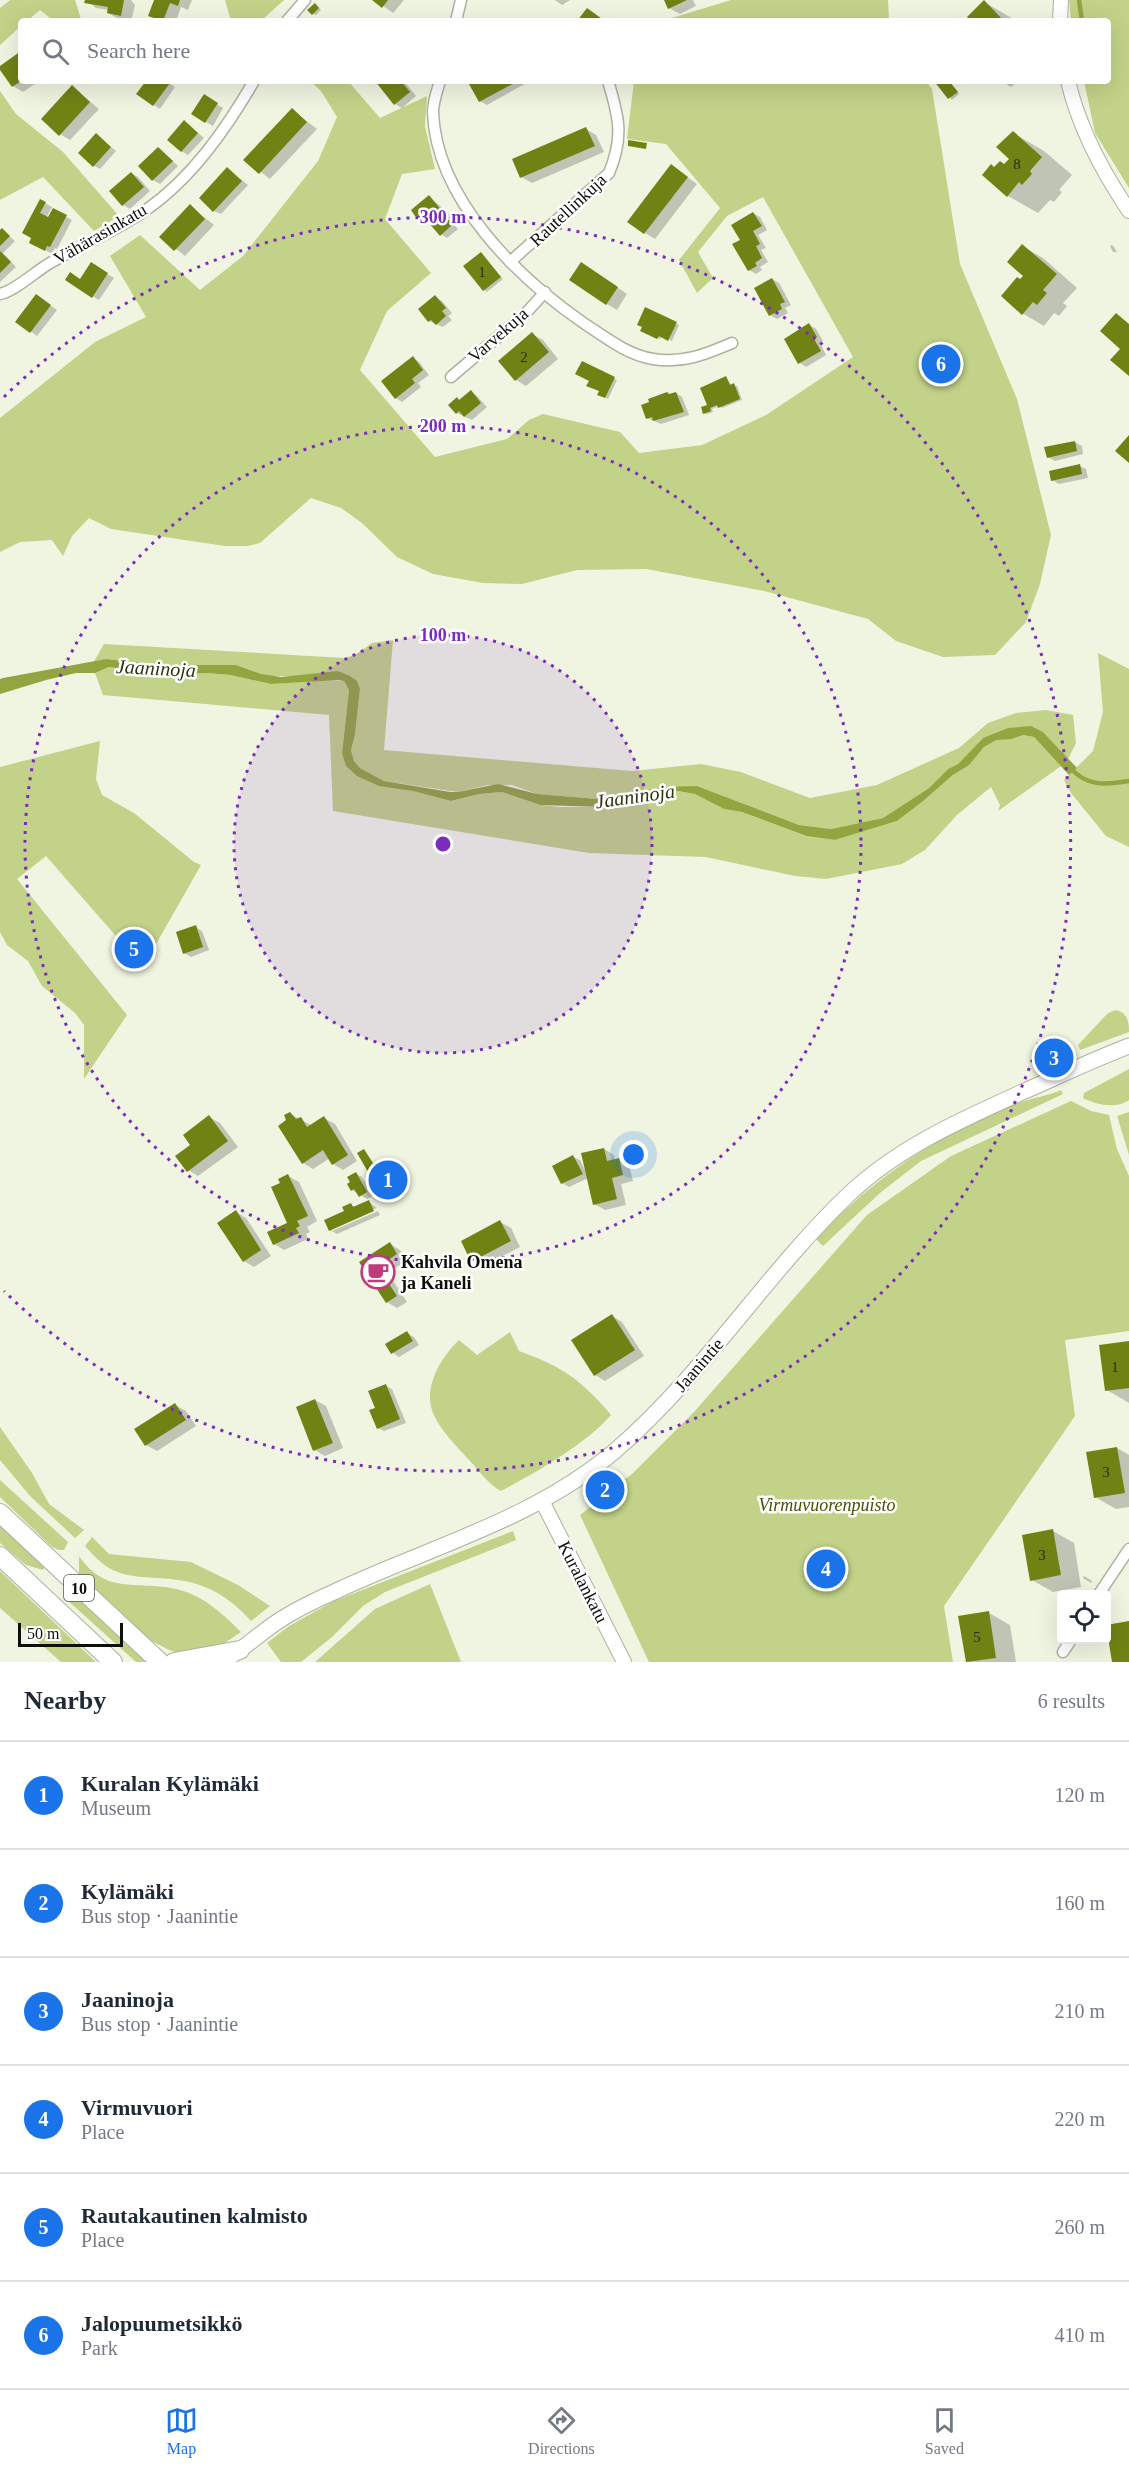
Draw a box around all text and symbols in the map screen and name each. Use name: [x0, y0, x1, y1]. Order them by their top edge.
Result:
search box: [18, 18, 1111, 84]
icon: search: [39, 35, 72, 68]
text: Search here: [87, 38, 190, 63]
house number: 8: [1013, 156, 1021, 172]
street label: Rautellinkuja: [526, 170, 610, 250]
street label: Vähärasinkatu: [50, 199, 150, 269]
text: 300 m: [420, 207, 466, 227]
house number: 1: [478, 264, 486, 280]
street label: Varvekuja: [464, 304, 532, 366]
pin: 6: [922, 342, 960, 386]
house number: 2: [520, 349, 528, 365]
text: 200 m: [420, 416, 466, 436]
text: 100 m: [420, 625, 466, 645]
water label: Jaaninoja: [115, 655, 197, 682]
water label: Jaaninoja: [594, 780, 676, 813]
centre of rings: [433, 834, 453, 854]
pin: 5: [114, 926, 154, 972]
pin: 3: [1034, 1036, 1074, 1080]
your location: [619, 1140, 648, 1169]
pin: 1: [368, 1158, 408, 1202]
place label: Kahvila Omena ja Kaneli: [400, 1252, 523, 1293]
cafe icon: Kahvila Omena ja Kaneli: [360, 1254, 396, 1290]
street label: Jaanintie: [670, 1334, 728, 1396]
house number: 1: [1111, 1359, 1119, 1375]
house number: 3: [1102, 1464, 1110, 1480]
pin: 2: [586, 1468, 624, 1512]
park label: Virmuvuorenpuisto: [759, 1495, 896, 1515]
street label: Kuralankatu: [554, 1538, 612, 1626]
pin: 4: [806, 1546, 846, 1592]
house number: 3: [1038, 1547, 1046, 1563]
road number: 10: [64, 1575, 94, 1601]
map controls: [1057, 1590, 1111, 1644]
button: locate: [1057, 1590, 1111, 1644]
scale bar: [18, 1620, 123, 1648]
text: 50 m: [27, 1625, 59, 1642]
house number: 5: [973, 1629, 981, 1645]
text: Nearby: [24, 1686, 106, 1715]
text: 6 results: [1038, 1690, 1105, 1712]
text: Kuralan Kylämäki: [81, 1771, 259, 1796]
text: 1: [39, 1784, 49, 1806]
text: 120 m: [1054, 1784, 1105, 1806]
text: Museum: [81, 1797, 151, 1819]
text: Kylämäki: [81, 1879, 174, 1904]
text: 2: [39, 1892, 49, 1914]
text: 160 m: [1054, 1892, 1105, 1914]
text: Bus stop · Jaanintie: [81, 1905, 238, 1927]
text: Jaaninoja: [81, 1987, 174, 2012]
text: 3: [39, 2000, 49, 2022]
text: 210 m: [1054, 2000, 1105, 2022]
text: Bus stop · Jaanintie: [81, 2013, 238, 2035]
text: Virmuvuori: [81, 2095, 193, 2120]
text: 4: [39, 2108, 49, 2130]
text: 220 m: [1054, 2108, 1105, 2130]
text: Place: [81, 2121, 124, 2143]
text: Rautakautinen kalmisto: [81, 2203, 308, 2228]
text: 5: [39, 2216, 49, 2238]
text: 260 m: [1054, 2216, 1105, 2238]
text: Place: [81, 2229, 124, 2251]
text: Jalopuumetsikkö: [81, 2311, 242, 2336]
text: 6: [39, 2324, 49, 2346]
text: 410 m: [1054, 2324, 1105, 2346]
text: Park: [81, 2337, 118, 2359]
tab: Map: [165, 2404, 198, 2458]
tab: Directions: [528, 2404, 595, 2458]
tab: Saved: [925, 2404, 964, 2458]

